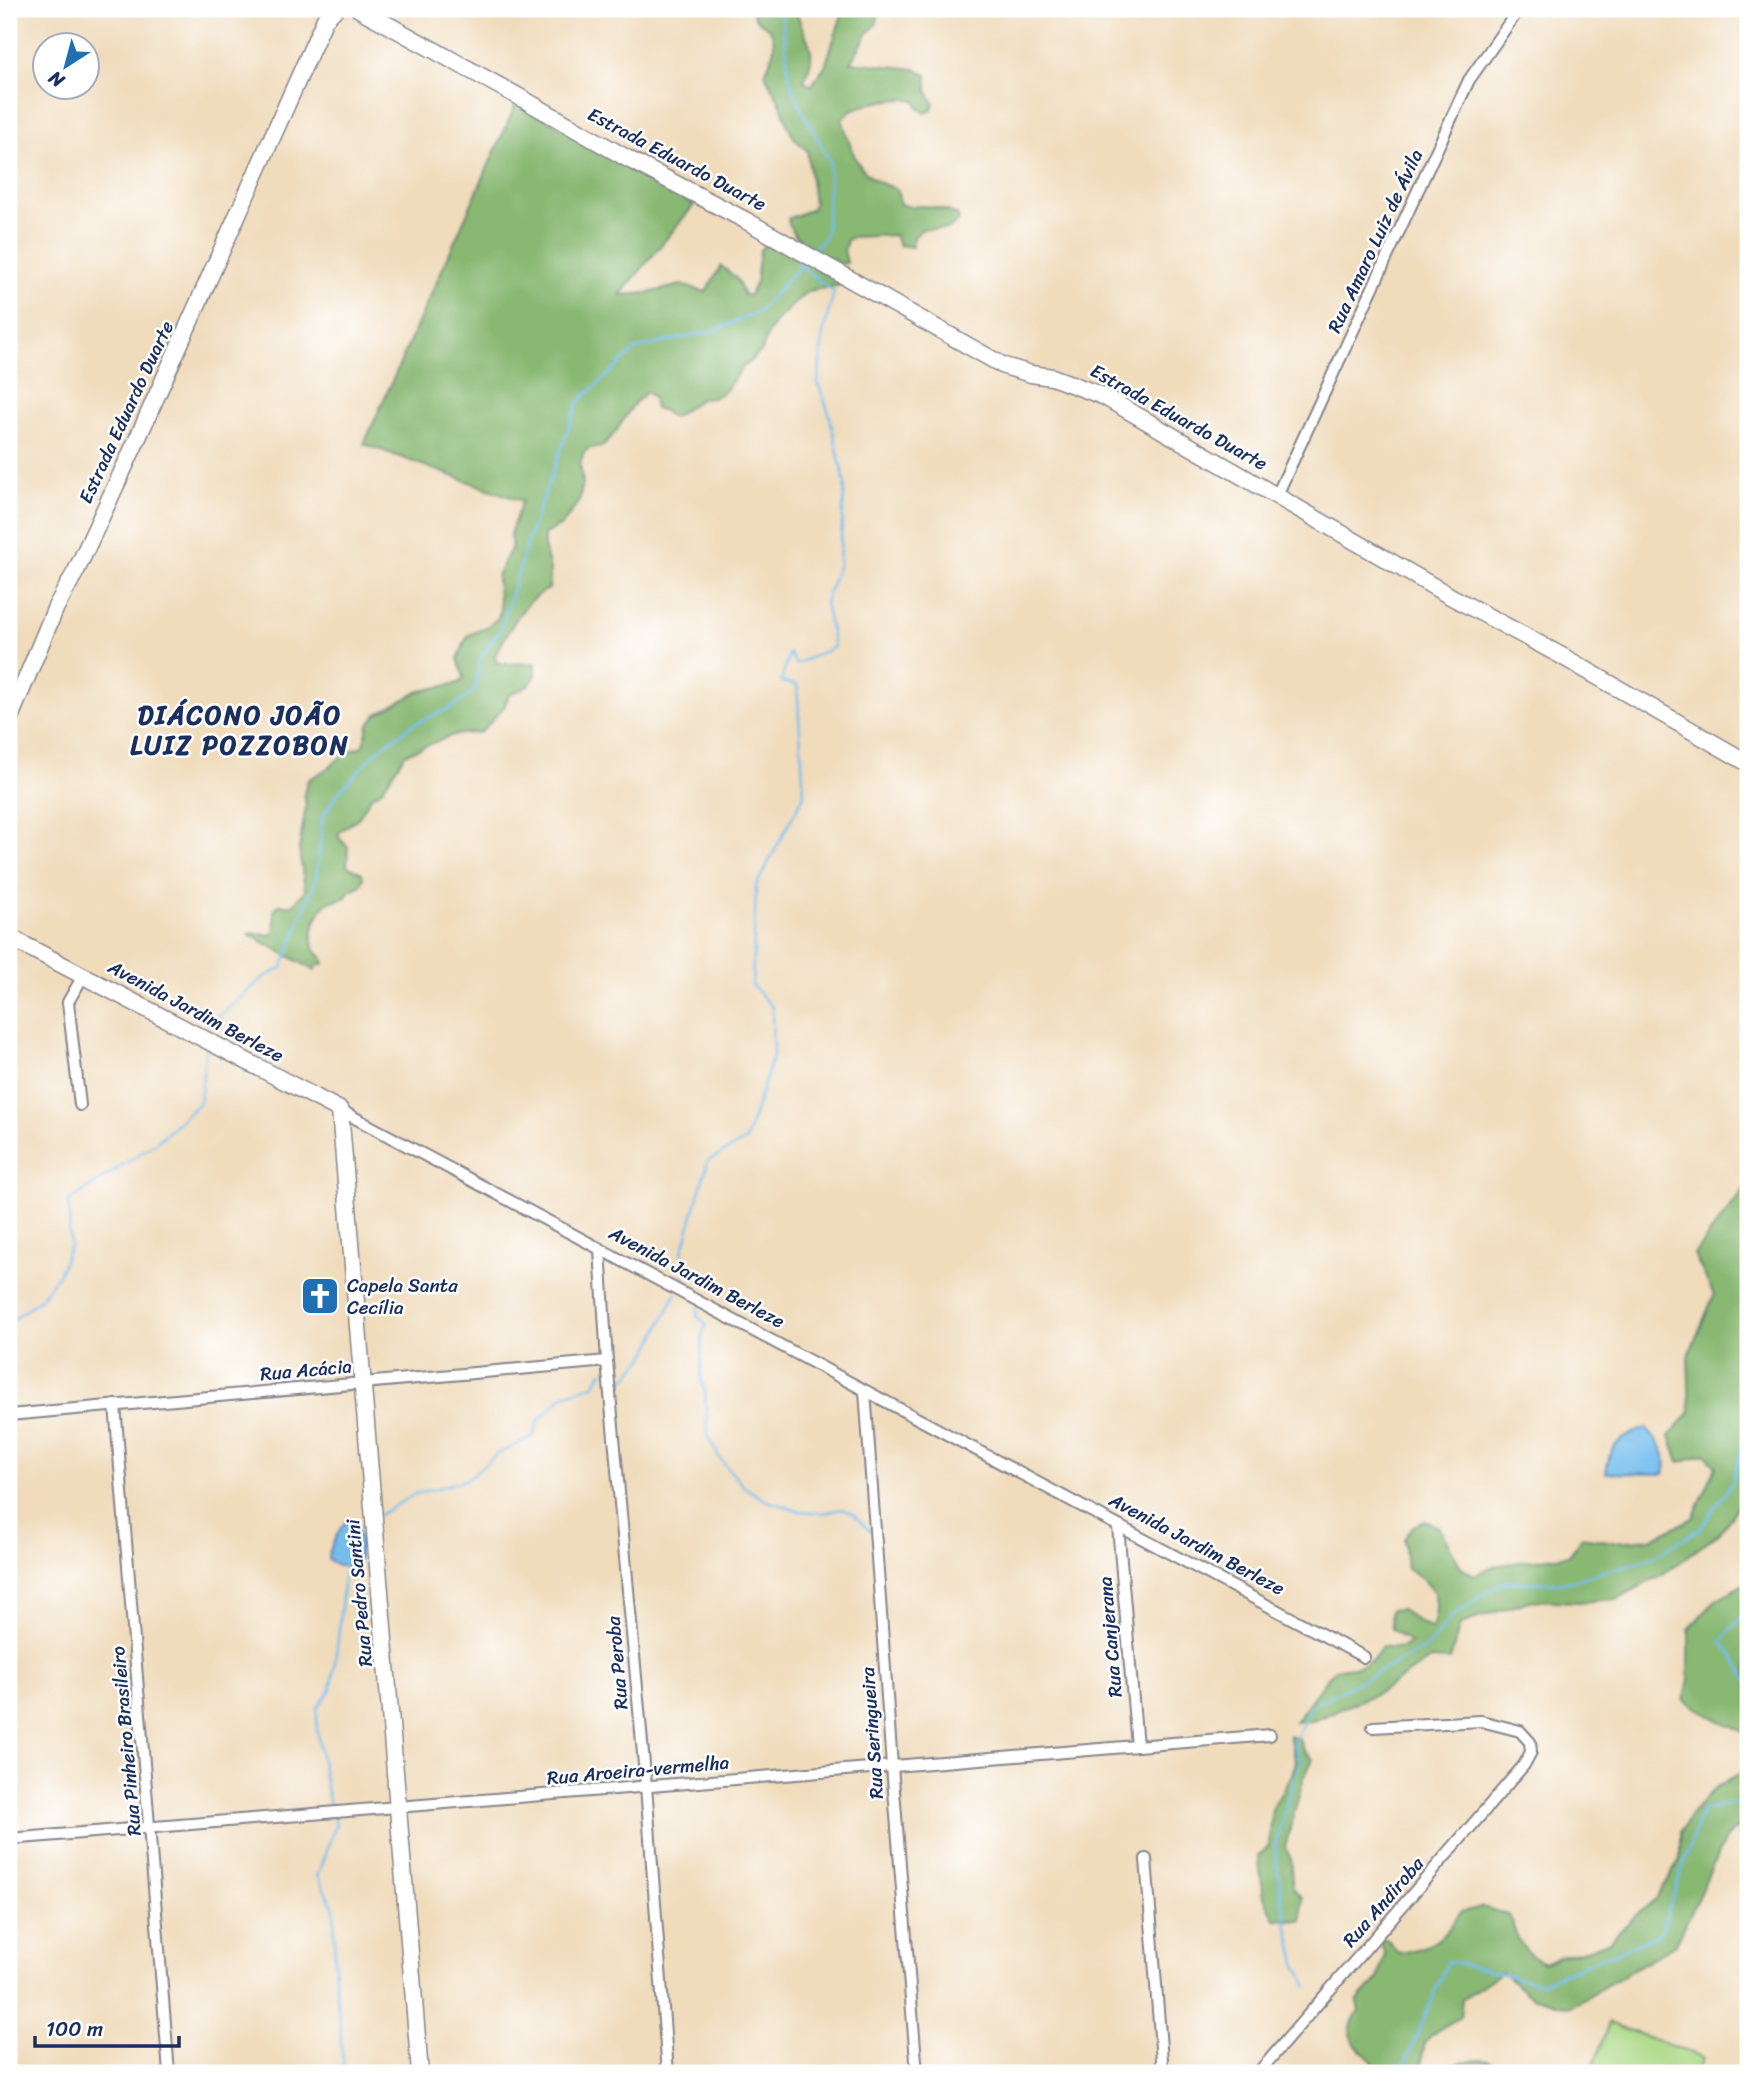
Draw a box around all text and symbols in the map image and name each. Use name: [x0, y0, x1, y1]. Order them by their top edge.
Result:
north arrow: [32, 32, 102, 102]
text: N: [41, 62, 72, 97]
street label: Estrada Eduardo Duarte: [582, 98, 773, 220]
street label: Rua Amaro Luiz de Ávila: [1318, 143, 1432, 338]
street label: Estrada Eduardo Duarte: [69, 315, 183, 509]
street label: Estrada Eduardo Duarte: [1084, 354, 1274, 480]
district label: DIÁCONO JOÃO LUIZ POZZOBON: [130, 692, 350, 768]
street label: Avenida Jardim Berleze: [101, 950, 290, 1071]
street label: Avenida Jardim Berleze: [602, 1216, 791, 1337]
place label: Capela Santa Cecília: [347, 1269, 458, 1324]
church icon: Capela Santa Cecília: [299, 1275, 341, 1317]
street label: Rua Acácia: [259, 1350, 354, 1390]
street label: Avenida Jardim Berleze: [1102, 1483, 1291, 1604]
street label: Rua Pedro Santini: [336, 1517, 382, 1668]
street label: Rua Canjerana: [1088, 1575, 1132, 1699]
street label: Rua Peroba: [596, 1614, 638, 1711]
street label: Rua Pinheiro Brasileiro: [101, 1644, 151, 1837]
street label: Rua Seringueira: [851, 1666, 893, 1800]
street label: Rua Aroeira-vermelha: [546, 1746, 731, 1794]
street label: Rua Andiroba: [1334, 1849, 1432, 1955]
scale bar: [35, 2005, 178, 2049]
text: 100 m: [46, 2010, 103, 2048]

